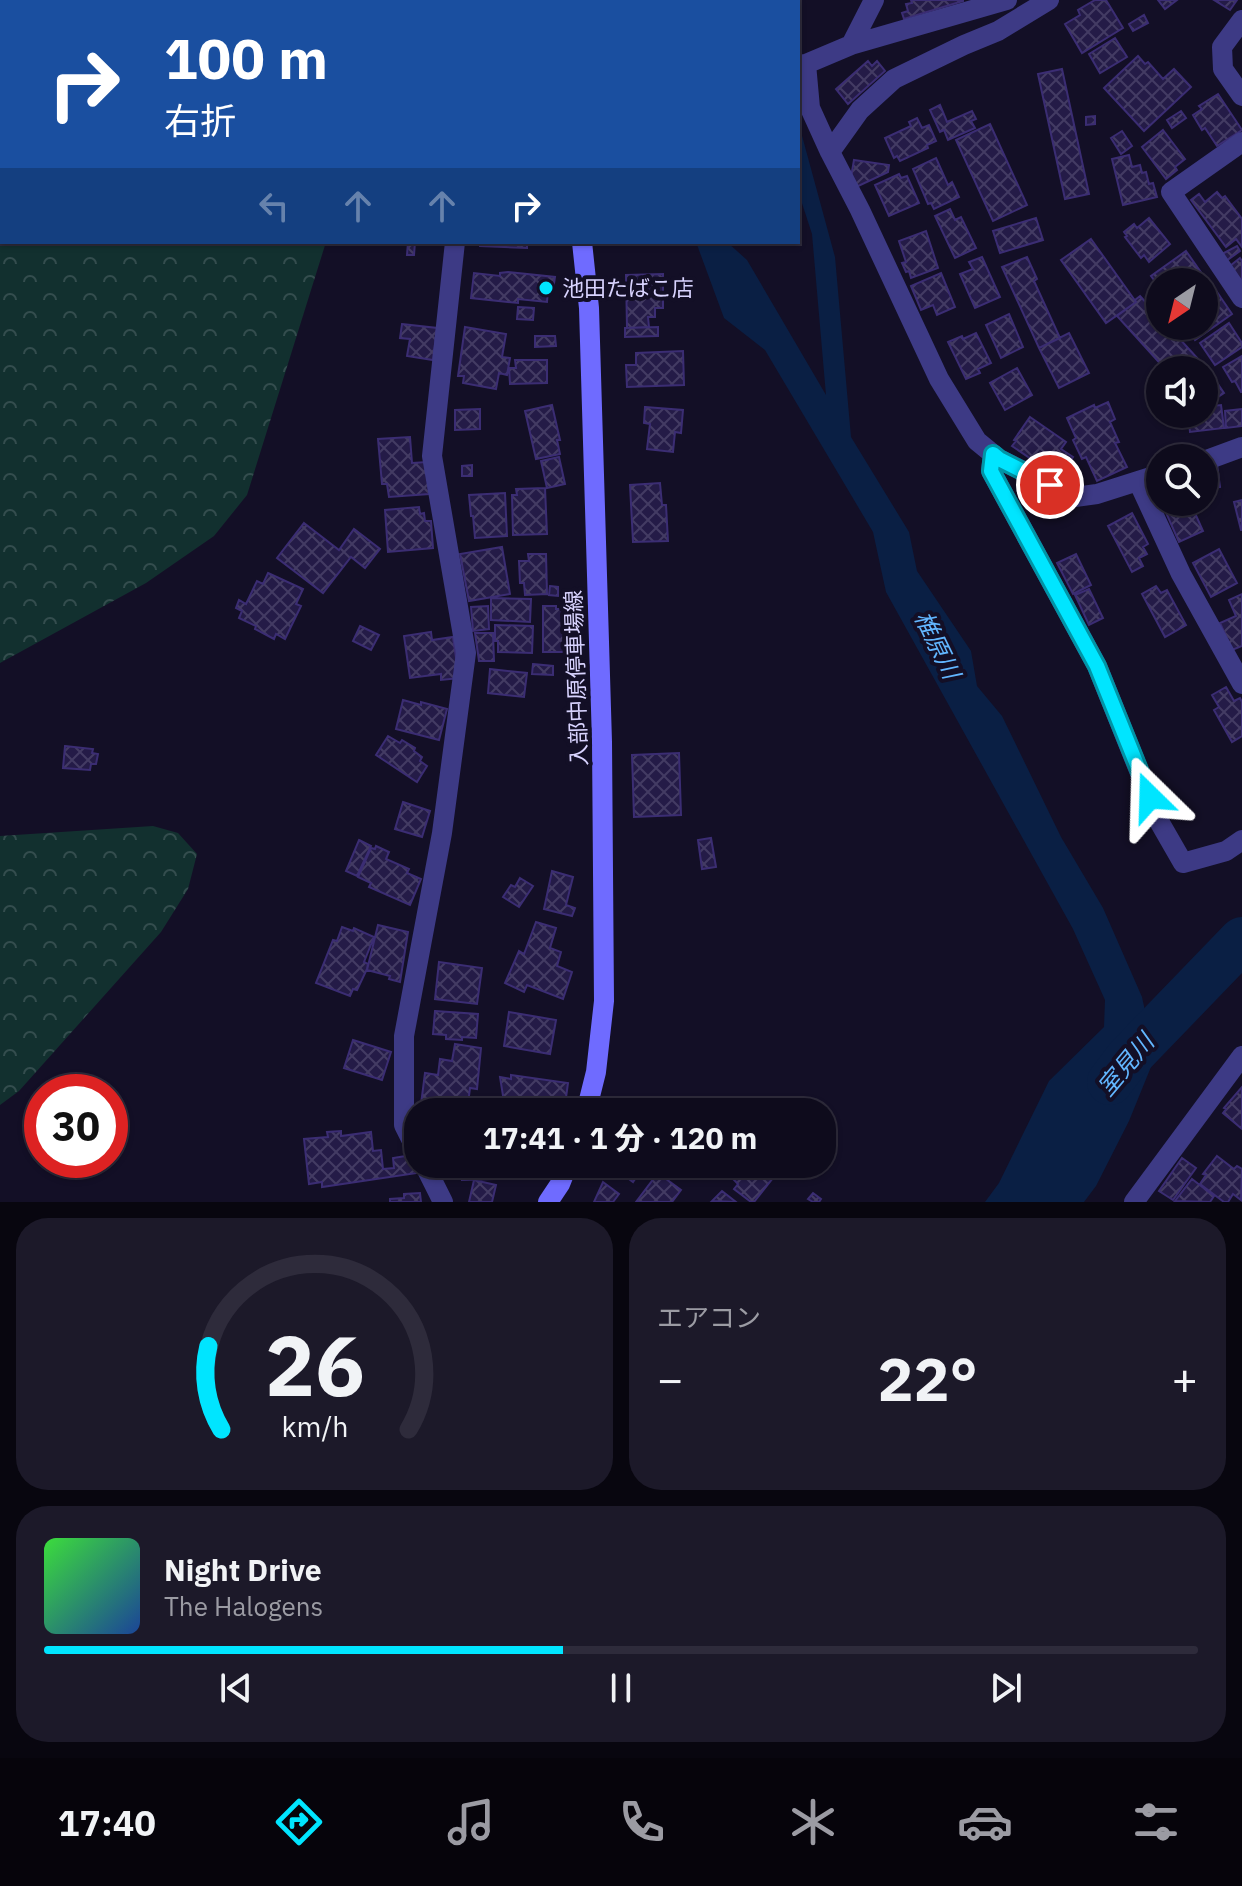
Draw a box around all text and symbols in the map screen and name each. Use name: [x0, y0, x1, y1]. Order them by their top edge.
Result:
text: 100 m: [164, 22, 328, 94]
icon: right: [32, 32, 136, 136]
text: 右折: [164, 97, 236, 144]
icon: left: [252, 184, 296, 228]
icon: ahead: [336, 184, 380, 228]
icon: ahead: [420, 184, 464, 228]
icon: right: [504, 184, 548, 228]
north arrow: [1146, 268, 1218, 340]
map controls: [1146, 268, 1218, 516]
place label: 池田たばこ店: [562, 273, 694, 302]
marker: 池田たばこ店: [537, 279, 555, 297]
button: sound: [1146, 356, 1218, 428]
button: search: [1146, 444, 1218, 516]
pin: [1016, 451, 1084, 519]
icon: arrive: [1028, 463, 1072, 507]
street label: 入部中原停車場線: [558, 590, 593, 766]
water label: 椎原川: [908, 605, 969, 687]
position arrow: [1108, 755, 1192, 839]
water label: 室見川: [1090, 1024, 1163, 1102]
speed limit sign: 30: [24, 1074, 128, 1178]
text: 17:41 · 1 分 · 120 m: [483, 1118, 757, 1157]
text: エアコン: [657, 1300, 761, 1334]
text: 26: [265, 1311, 364, 1419]
text: 22°: [877, 1339, 978, 1418]
text: −: [657, 1350, 683, 1407]
text: +: [1172, 1350, 1198, 1407]
text: km/h: [281, 1408, 348, 1445]
text: Night Drive: [164, 1550, 322, 1589]
text: The Halogens: [164, 1589, 323, 1623]
icon: previous: [214, 1666, 258, 1710]
icon: pause: [599, 1666, 643, 1710]
icon: next: [984, 1666, 1028, 1710]
icon: directions: [271, 1794, 327, 1850]
icon: music: [443, 1794, 499, 1850]
icon: phone: [614, 1794, 670, 1850]
icon: climate: [785, 1794, 841, 1850]
icon: car: [957, 1794, 1013, 1850]
icon: filters: [1128, 1794, 1184, 1850]
text: 17:40: [58, 1799, 156, 1846]

